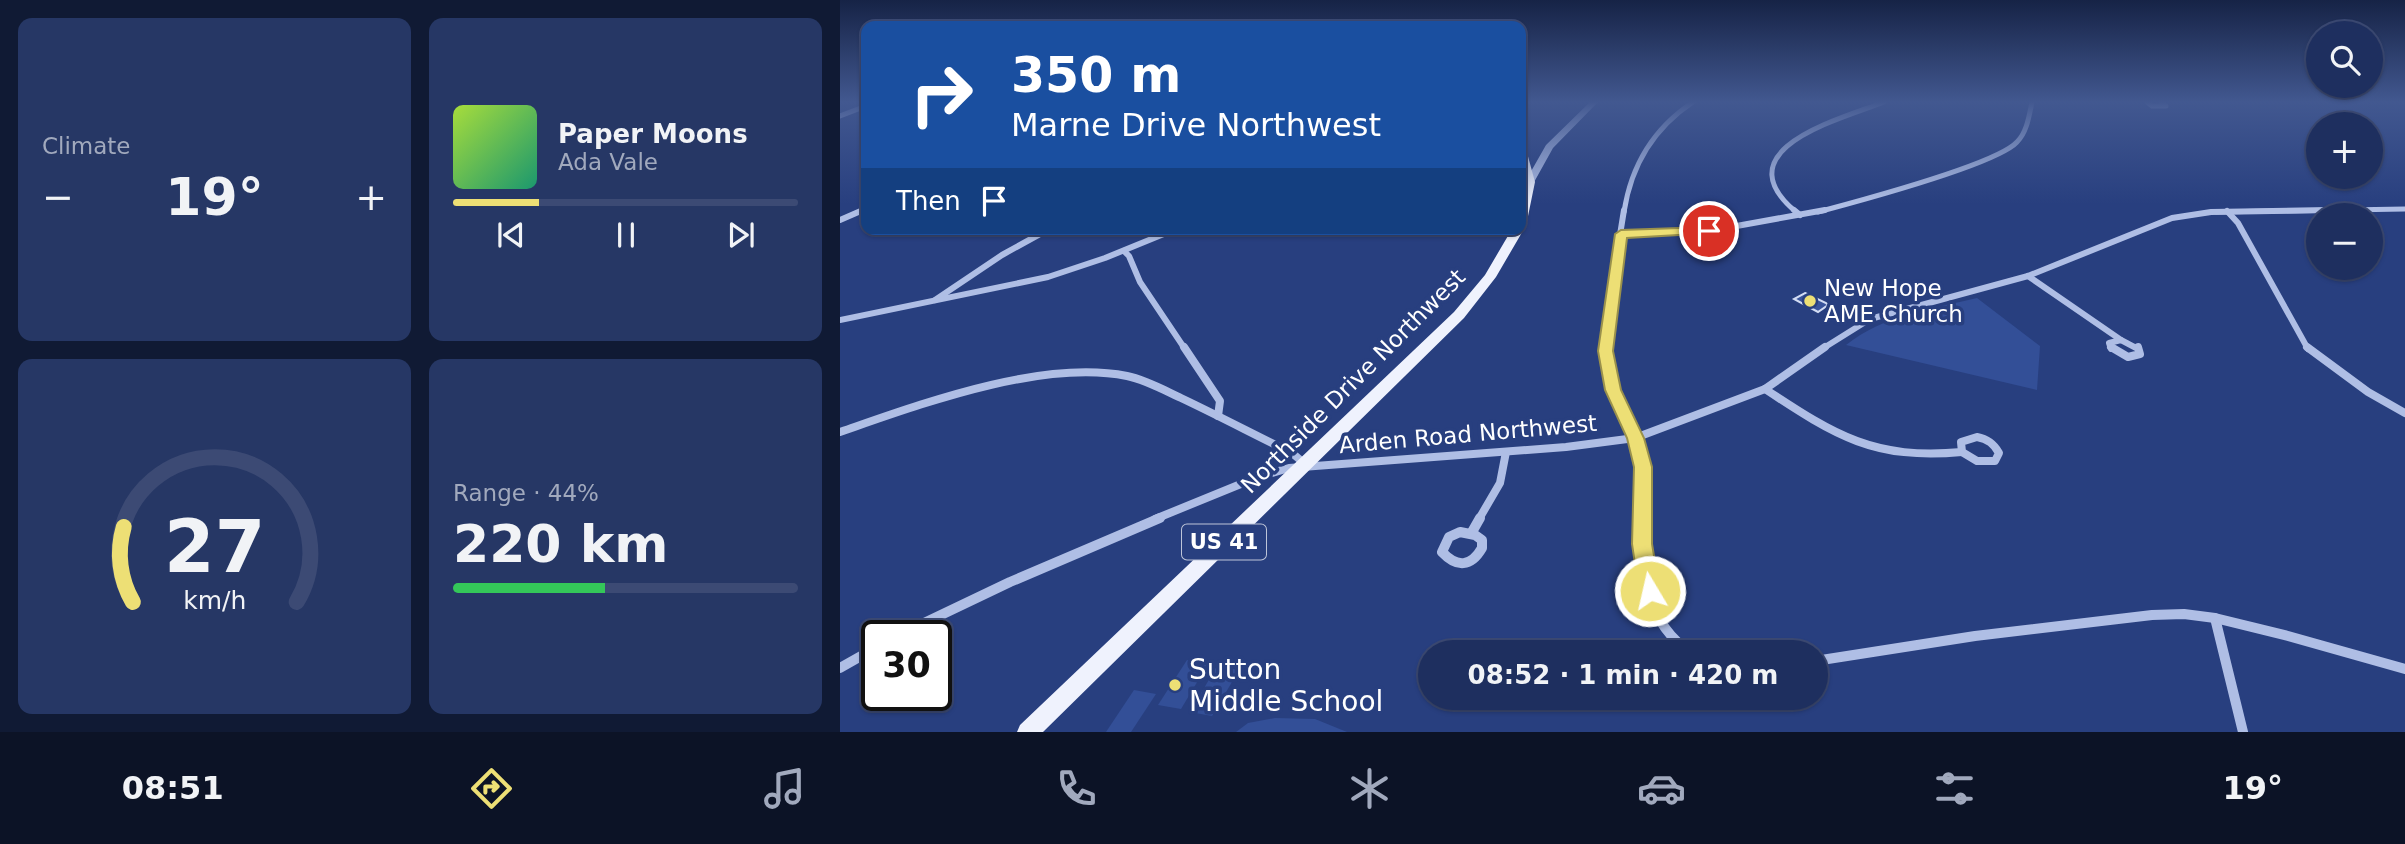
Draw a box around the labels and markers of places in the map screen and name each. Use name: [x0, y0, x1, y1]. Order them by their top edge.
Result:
pin: [1679, 201, 1739, 261]
place label: New Hope AME Church: [1824, 275, 1963, 327]
marker: New Hope AME Church: [1802, 293, 1818, 309]
place label: Sutton Middle School: [1189, 653, 1383, 718]
marker: Sutton Middle School: [1167, 677, 1183, 693]

